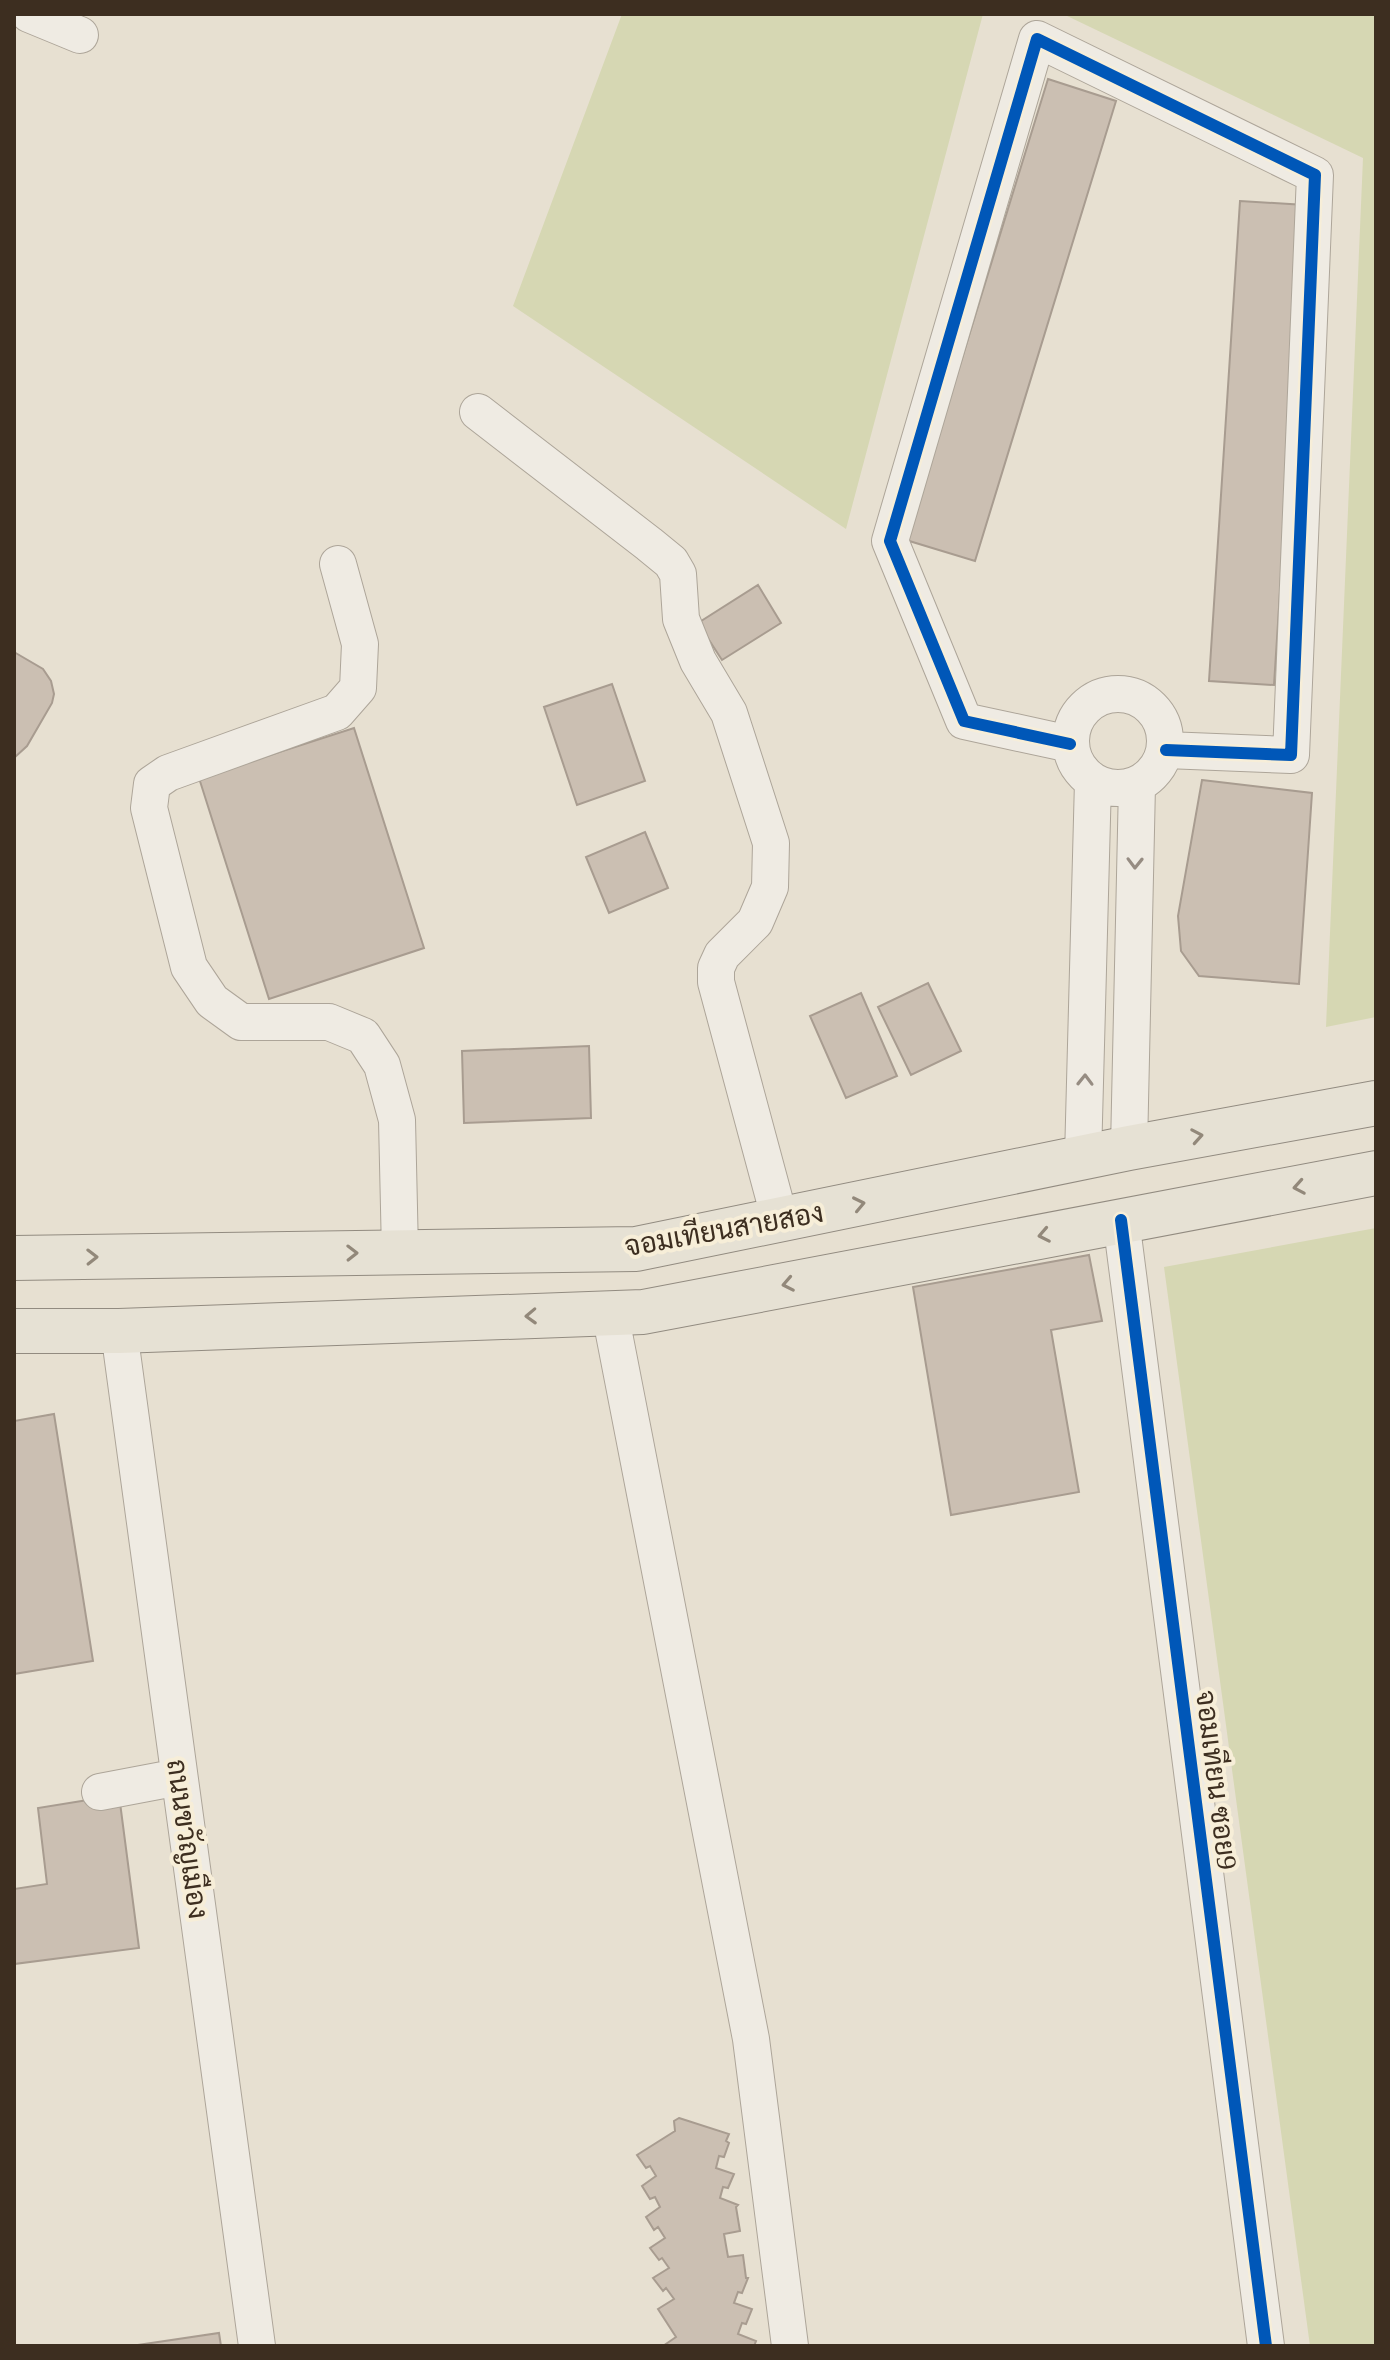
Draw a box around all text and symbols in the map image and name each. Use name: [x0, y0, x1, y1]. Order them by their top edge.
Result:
one-way arrow: [1127, 857, 1144, 870]
one-way arrow: [1077, 1073, 1094, 1086]
one-way arrow: [1190, 1128, 1203, 1145]
one-way arrow: [1293, 1177, 1306, 1194]
street label: จอมเทียนสายสอง: [622, 1194, 826, 1262]
one-way arrow: [852, 1196, 866, 1213]
one-way arrow: [1037, 1225, 1050, 1242]
one-way arrow: [346, 1244, 359, 1262]
one-way arrow: [86, 1248, 99, 1266]
one-way arrow: [782, 1274, 795, 1291]
one-way arrow: [524, 1307, 537, 1324]
street label: จอมเทียน ซอย9: [1190, 1688, 1246, 1872]
street label: ถนนขวัญเมือง: [159, 1757, 217, 1921]

